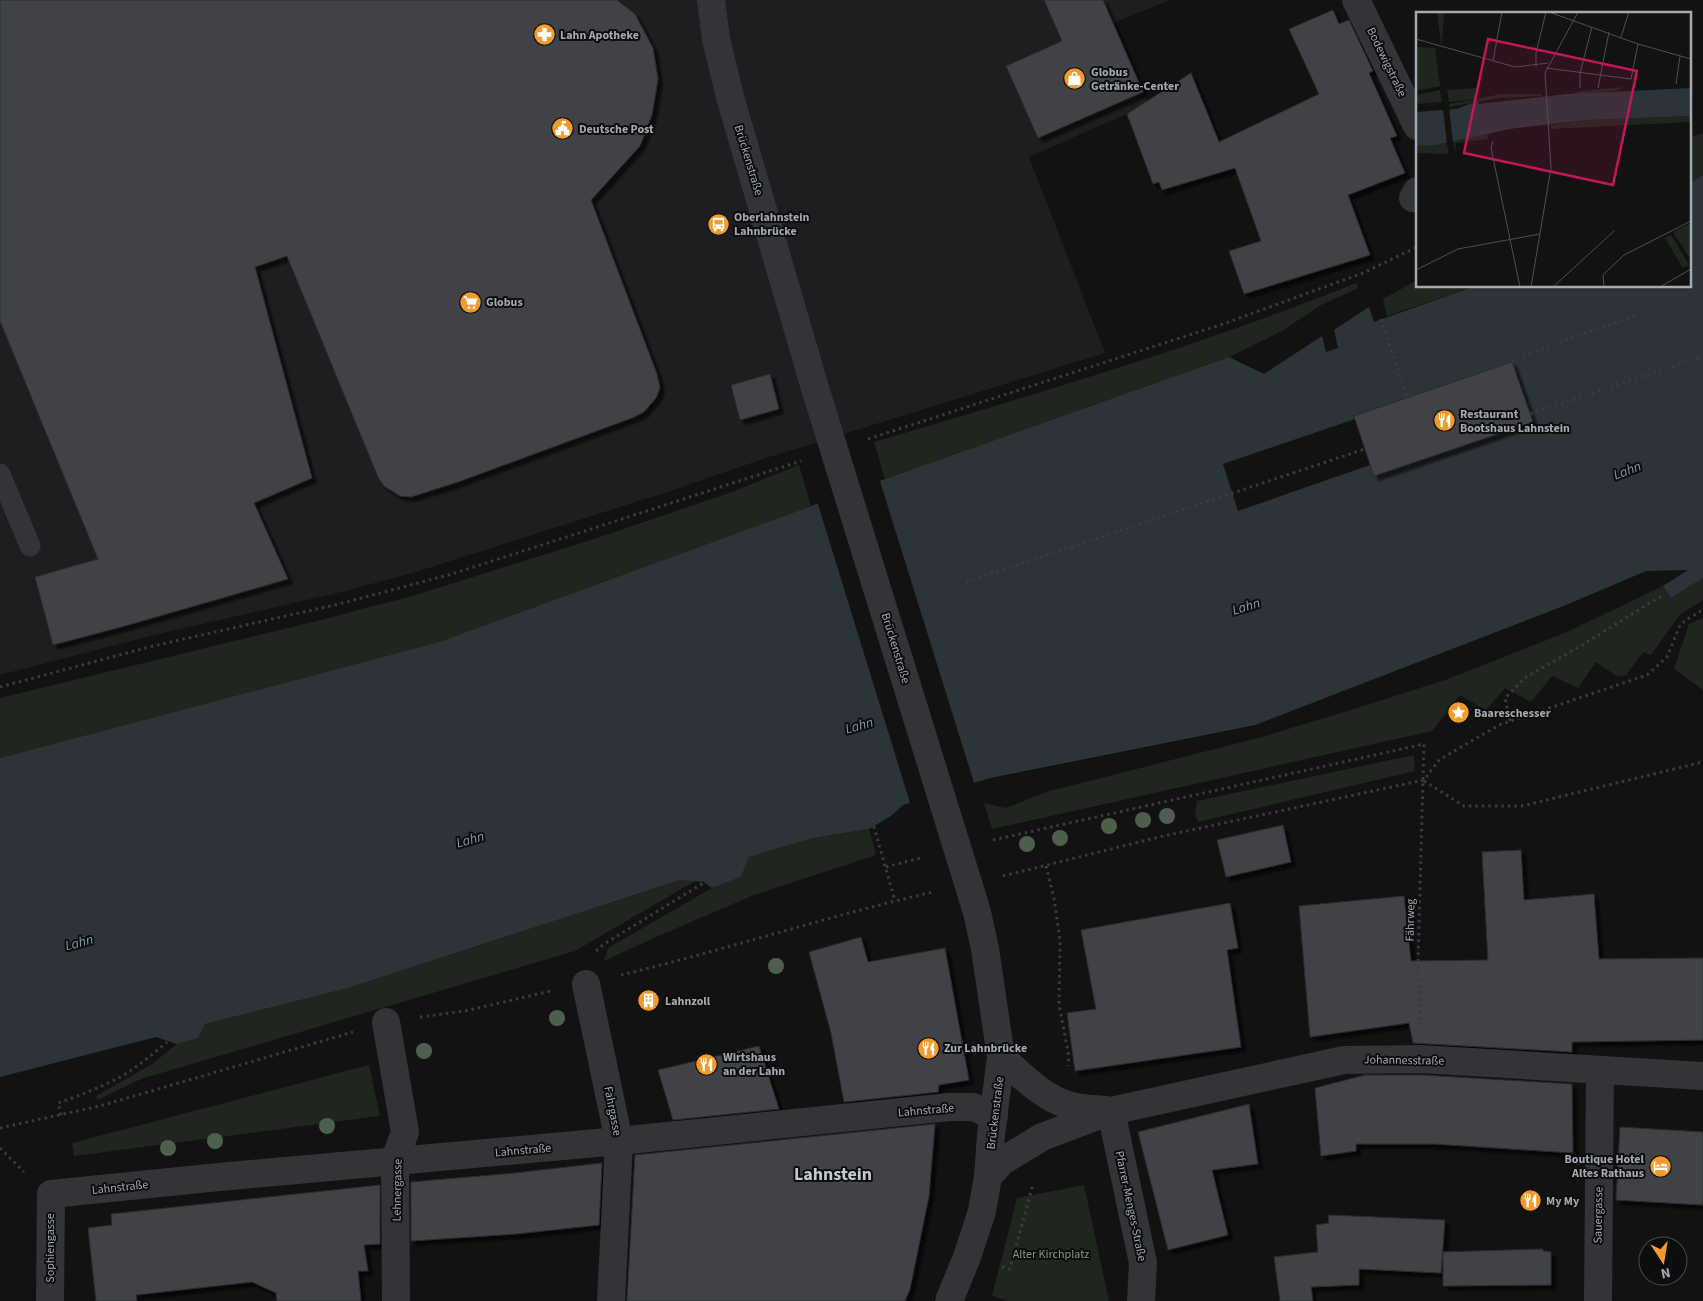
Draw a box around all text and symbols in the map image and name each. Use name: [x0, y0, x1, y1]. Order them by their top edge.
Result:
inset map: [1416, 12, 1690, 288]
pharmacy icon: Lahn Apotheke: [532, 23, 556, 47]
street label: Bodewigstraße: [1362, 25, 1411, 100]
place label: Lahn Apotheke: [560, 27, 639, 44]
place label: Globus Getränke-Center: [1091, 64, 1179, 95]
shop icon: Globus Getränke-Center: [1063, 67, 1087, 91]
public building icon: Deutsche Post: [551, 117, 575, 141]
place label: Deutsche Post: [579, 121, 654, 138]
street label: Brückenstraße: [730, 123, 767, 198]
place label: Oberlahnstein Lahnbrücke: [734, 209, 810, 240]
bus stop icon: Oberlahnstein Lahnbrücke: [706, 212, 730, 236]
supermarket icon: Globus: [458, 290, 482, 314]
place label: Globus: [486, 294, 523, 311]
place label: Restaurant Bootshaus Lahnstein: [1460, 406, 1570, 437]
restaurant icon: Restaurant Bootshaus Lahnstein: [1432, 409, 1456, 433]
water label: Lahn: [1610, 456, 1644, 485]
water label: Lahn: [1230, 593, 1263, 621]
street label: Brückenstraße: [877, 611, 914, 686]
place icon: Baareschesser: [1446, 701, 1470, 725]
place label: Baareschesser: [1474, 705, 1551, 722]
water label: Lahn: [843, 712, 876, 739]
water label: Lahn: [454, 826, 487, 853]
street label: Fährweg: [1402, 898, 1419, 942]
water label: Lahn: [63, 930, 96, 956]
building icon: Lahnzoll: [637, 989, 661, 1013]
place label: Lahnzoll: [665, 993, 711, 1010]
restaurant icon: Zur Lahnbrücke: [916, 1036, 940, 1060]
place label: Zur Lahnbrücke: [944, 1040, 1027, 1057]
place label: Wirtshaus an der Lahn: [723, 1049, 785, 1080]
street label: Johannesstraße: [1364, 1051, 1444, 1070]
restaurant icon: Wirtshaus an der Lahn: [695, 1052, 719, 1076]
street label: Brückenstraße: [983, 1076, 1008, 1150]
street label: Fahrgasse: [599, 1085, 626, 1137]
street label: Lahnstraße: [897, 1100, 955, 1121]
street label: Lahnstraße: [494, 1140, 552, 1161]
street label: Pfarrer-Menges-Straße: [1110, 1149, 1151, 1263]
place label: Boutique Hotel Altes Rathaus: [1565, 1151, 1645, 1182]
hotel icon: Boutique Hotel Altes Rathaus: [1648, 1154, 1672, 1178]
street label: Lehnergasse: [388, 1158, 407, 1221]
district label: Lahnstein: [794, 1162, 872, 1187]
street label: Lahnstraße: [91, 1176, 149, 1199]
street label: Sauergasse: [1590, 1186, 1607, 1244]
restaurant icon: My My: [1518, 1189, 1542, 1213]
place label: My My: [1546, 1193, 1580, 1210]
street label: Sophiengasse: [42, 1213, 59, 1283]
north arrow: [1638, 1236, 1688, 1286]
park label: Alter Kirchplatz: [1013, 1246, 1089, 1263]
text: N: [1659, 1262, 1672, 1283]

